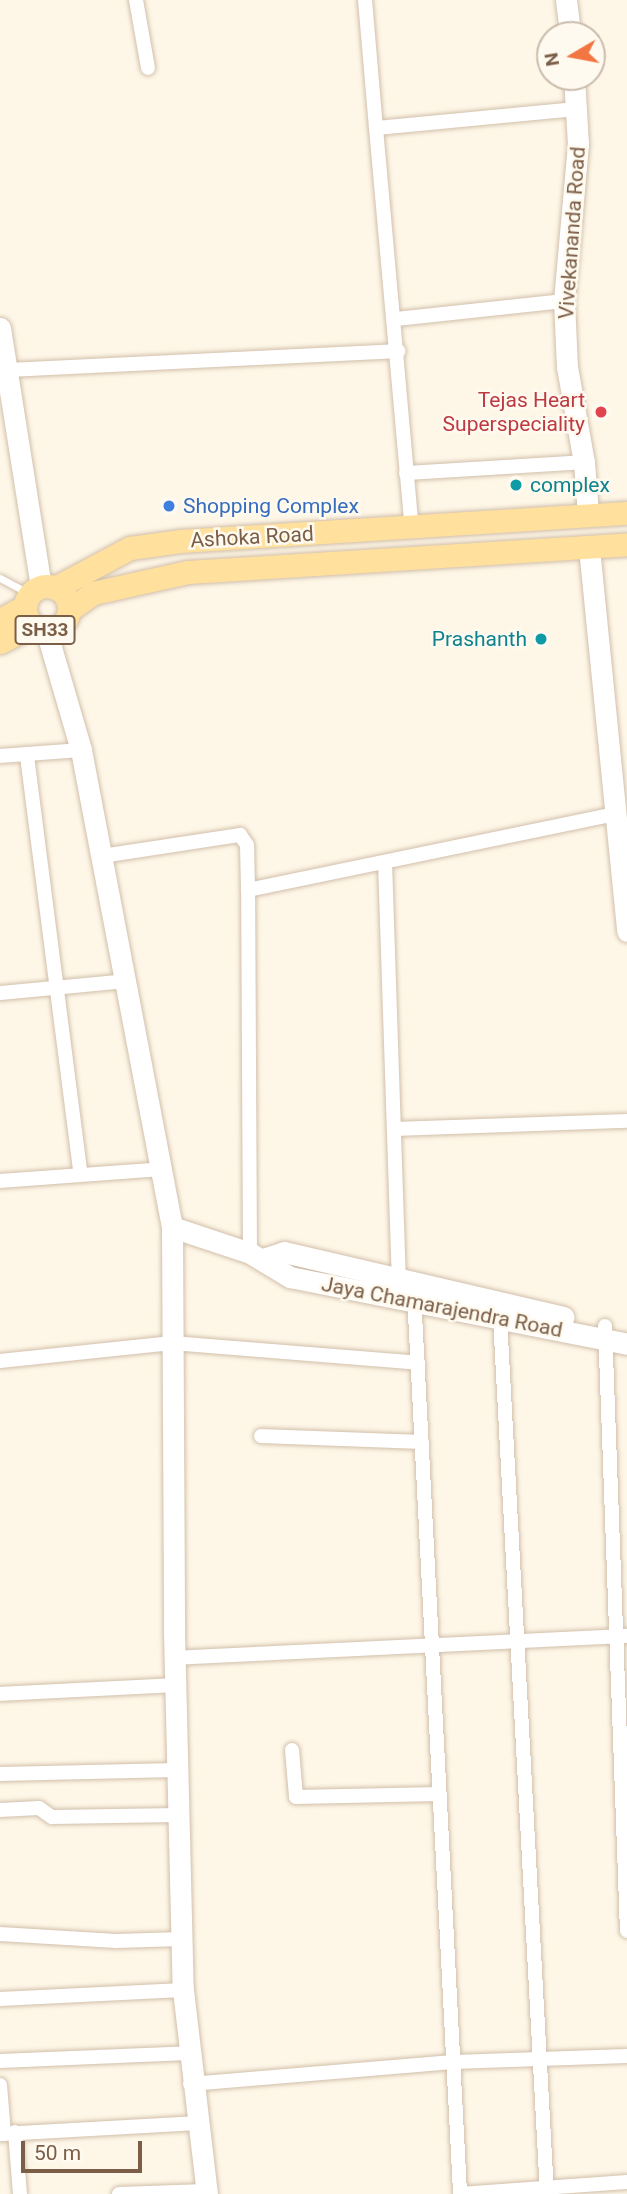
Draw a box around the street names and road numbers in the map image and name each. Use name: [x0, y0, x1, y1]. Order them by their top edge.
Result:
street label: Vivekananda Road: [553, 146, 591, 320]
street label: Ashoka Road: [190, 521, 314, 553]
road number: SH33: [14, 614, 76, 646]
street label: Jaya Chamarajendra Road: [319, 1271, 565, 1343]

